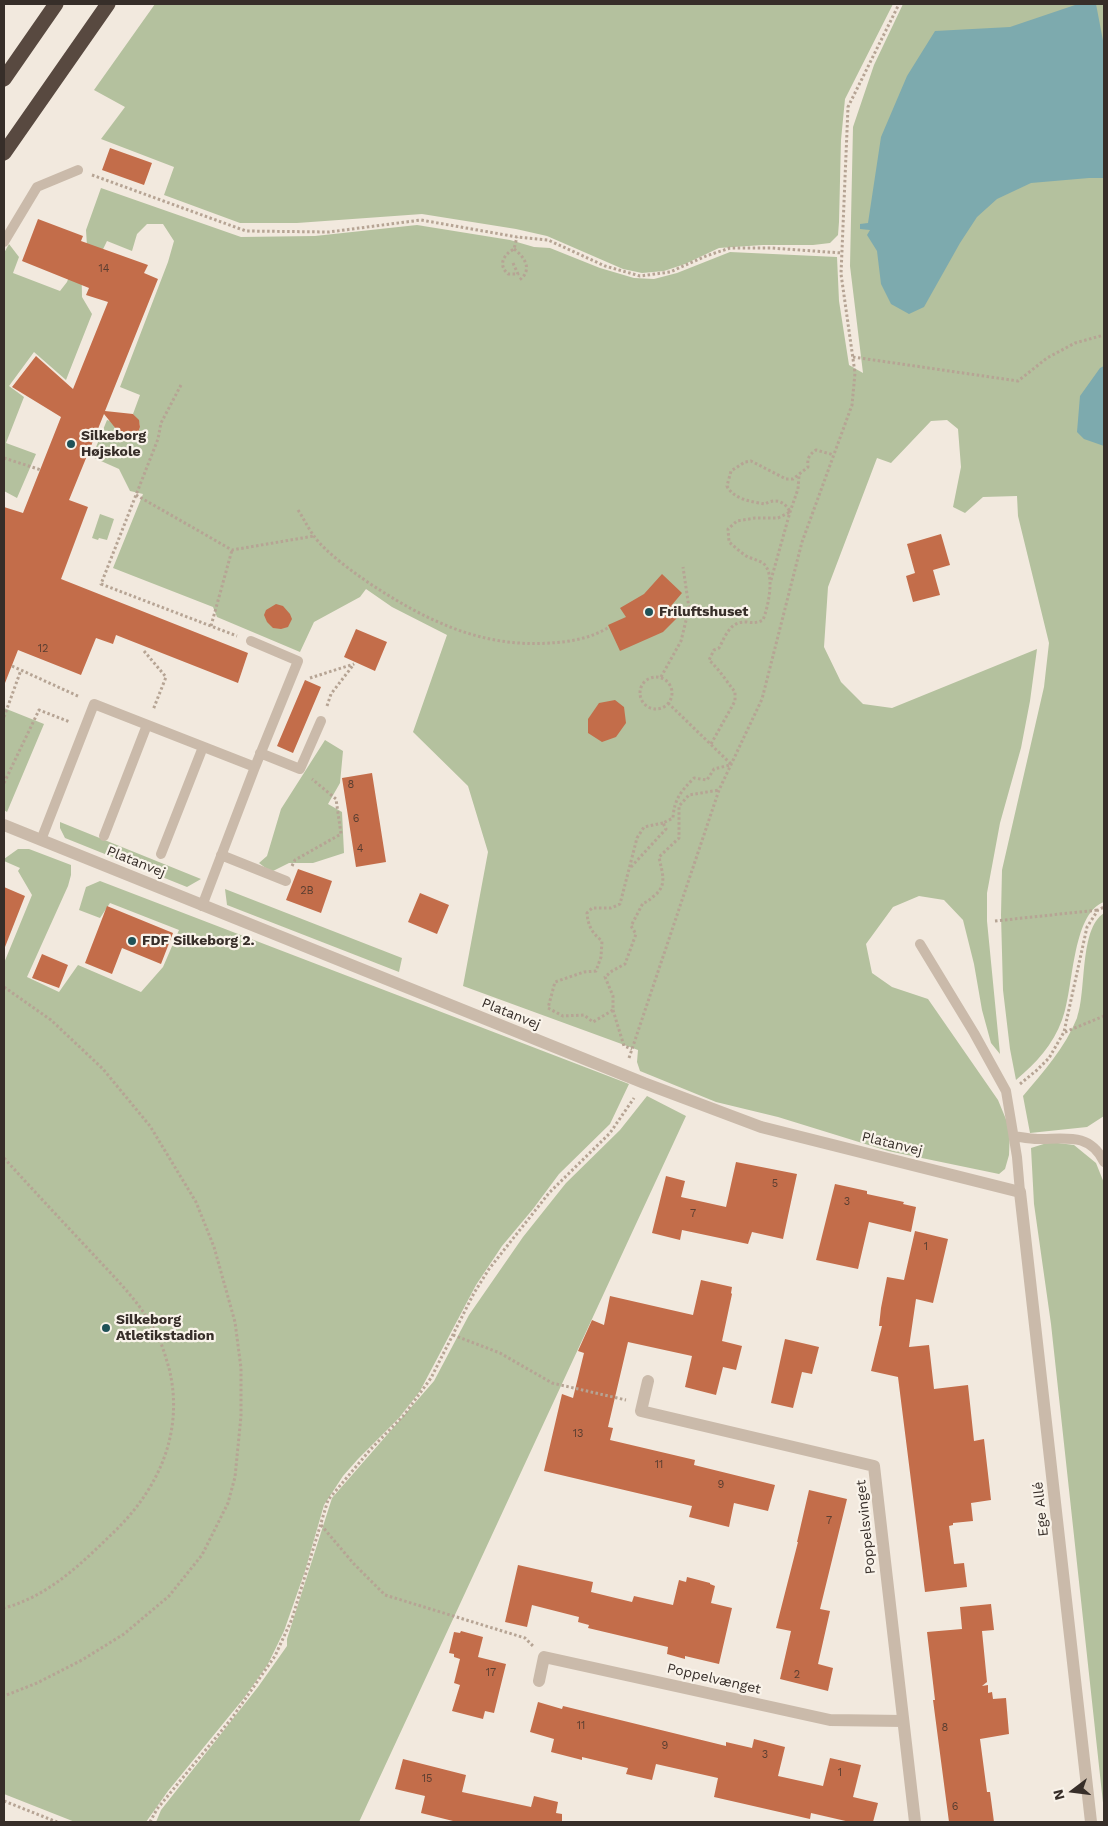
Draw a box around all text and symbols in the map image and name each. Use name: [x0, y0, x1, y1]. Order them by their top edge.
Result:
house number: 14: [98, 262, 110, 276]
place label: Silkeborg Højskole: [81, 428, 146, 461]
marker: Silkeborg Højskole: [65, 438, 77, 450]
place label: Friluftshuset: [659, 604, 748, 620]
marker: Friluftshuset: [643, 606, 655, 618]
house number: 12: [38, 642, 48, 656]
house number: 8: [348, 778, 354, 792]
house number: 6: [353, 812, 359, 826]
house number: 4: [357, 842, 363, 856]
street label: Platanvej: [104, 843, 168, 881]
house number: 2B: [300, 884, 314, 898]
place label: FDF Silkeborg 2.: [142, 933, 255, 949]
marker: FDF Silkeborg 2.: [126, 935, 138, 947]
street label: Platanvej: [479, 995, 543, 1033]
street label: Platanvej: [860, 1128, 924, 1160]
house number: 5: [772, 1177, 778, 1191]
house number: 3: [844, 1195, 850, 1209]
house number: 7: [690, 1207, 696, 1221]
house number: 1: [924, 1240, 928, 1254]
place label: Silkeborg Atletikstadion: [116, 1312, 214, 1344]
marker: Silkeborg Atletikstadion: [100, 1322, 112, 1334]
house number: 13: [573, 1427, 583, 1441]
house number: 11: [655, 1458, 663, 1472]
house number: 9: [718, 1478, 724, 1492]
street label: Poppelsvinget: [853, 1479, 879, 1575]
street label: Ege Allé: [1030, 1481, 1052, 1537]
house number: 7: [826, 1514, 832, 1528]
street label: Poppelvænget: [665, 1660, 763, 1698]
house number: 17: [486, 1666, 496, 1680]
house number: 2: [794, 1668, 800, 1682]
house number: 11: [577, 1719, 585, 1733]
house number: 8: [942, 1721, 948, 1735]
house number: 9: [662, 1739, 668, 1753]
house number: 3: [762, 1748, 768, 1762]
house number: 1: [838, 1766, 842, 1780]
north arrow: [1048, 1766, 1098, 1816]
house number: 15: [422, 1772, 432, 1786]
text: N: [1049, 1788, 1068, 1802]
house number: 6: [952, 1800, 958, 1814]

